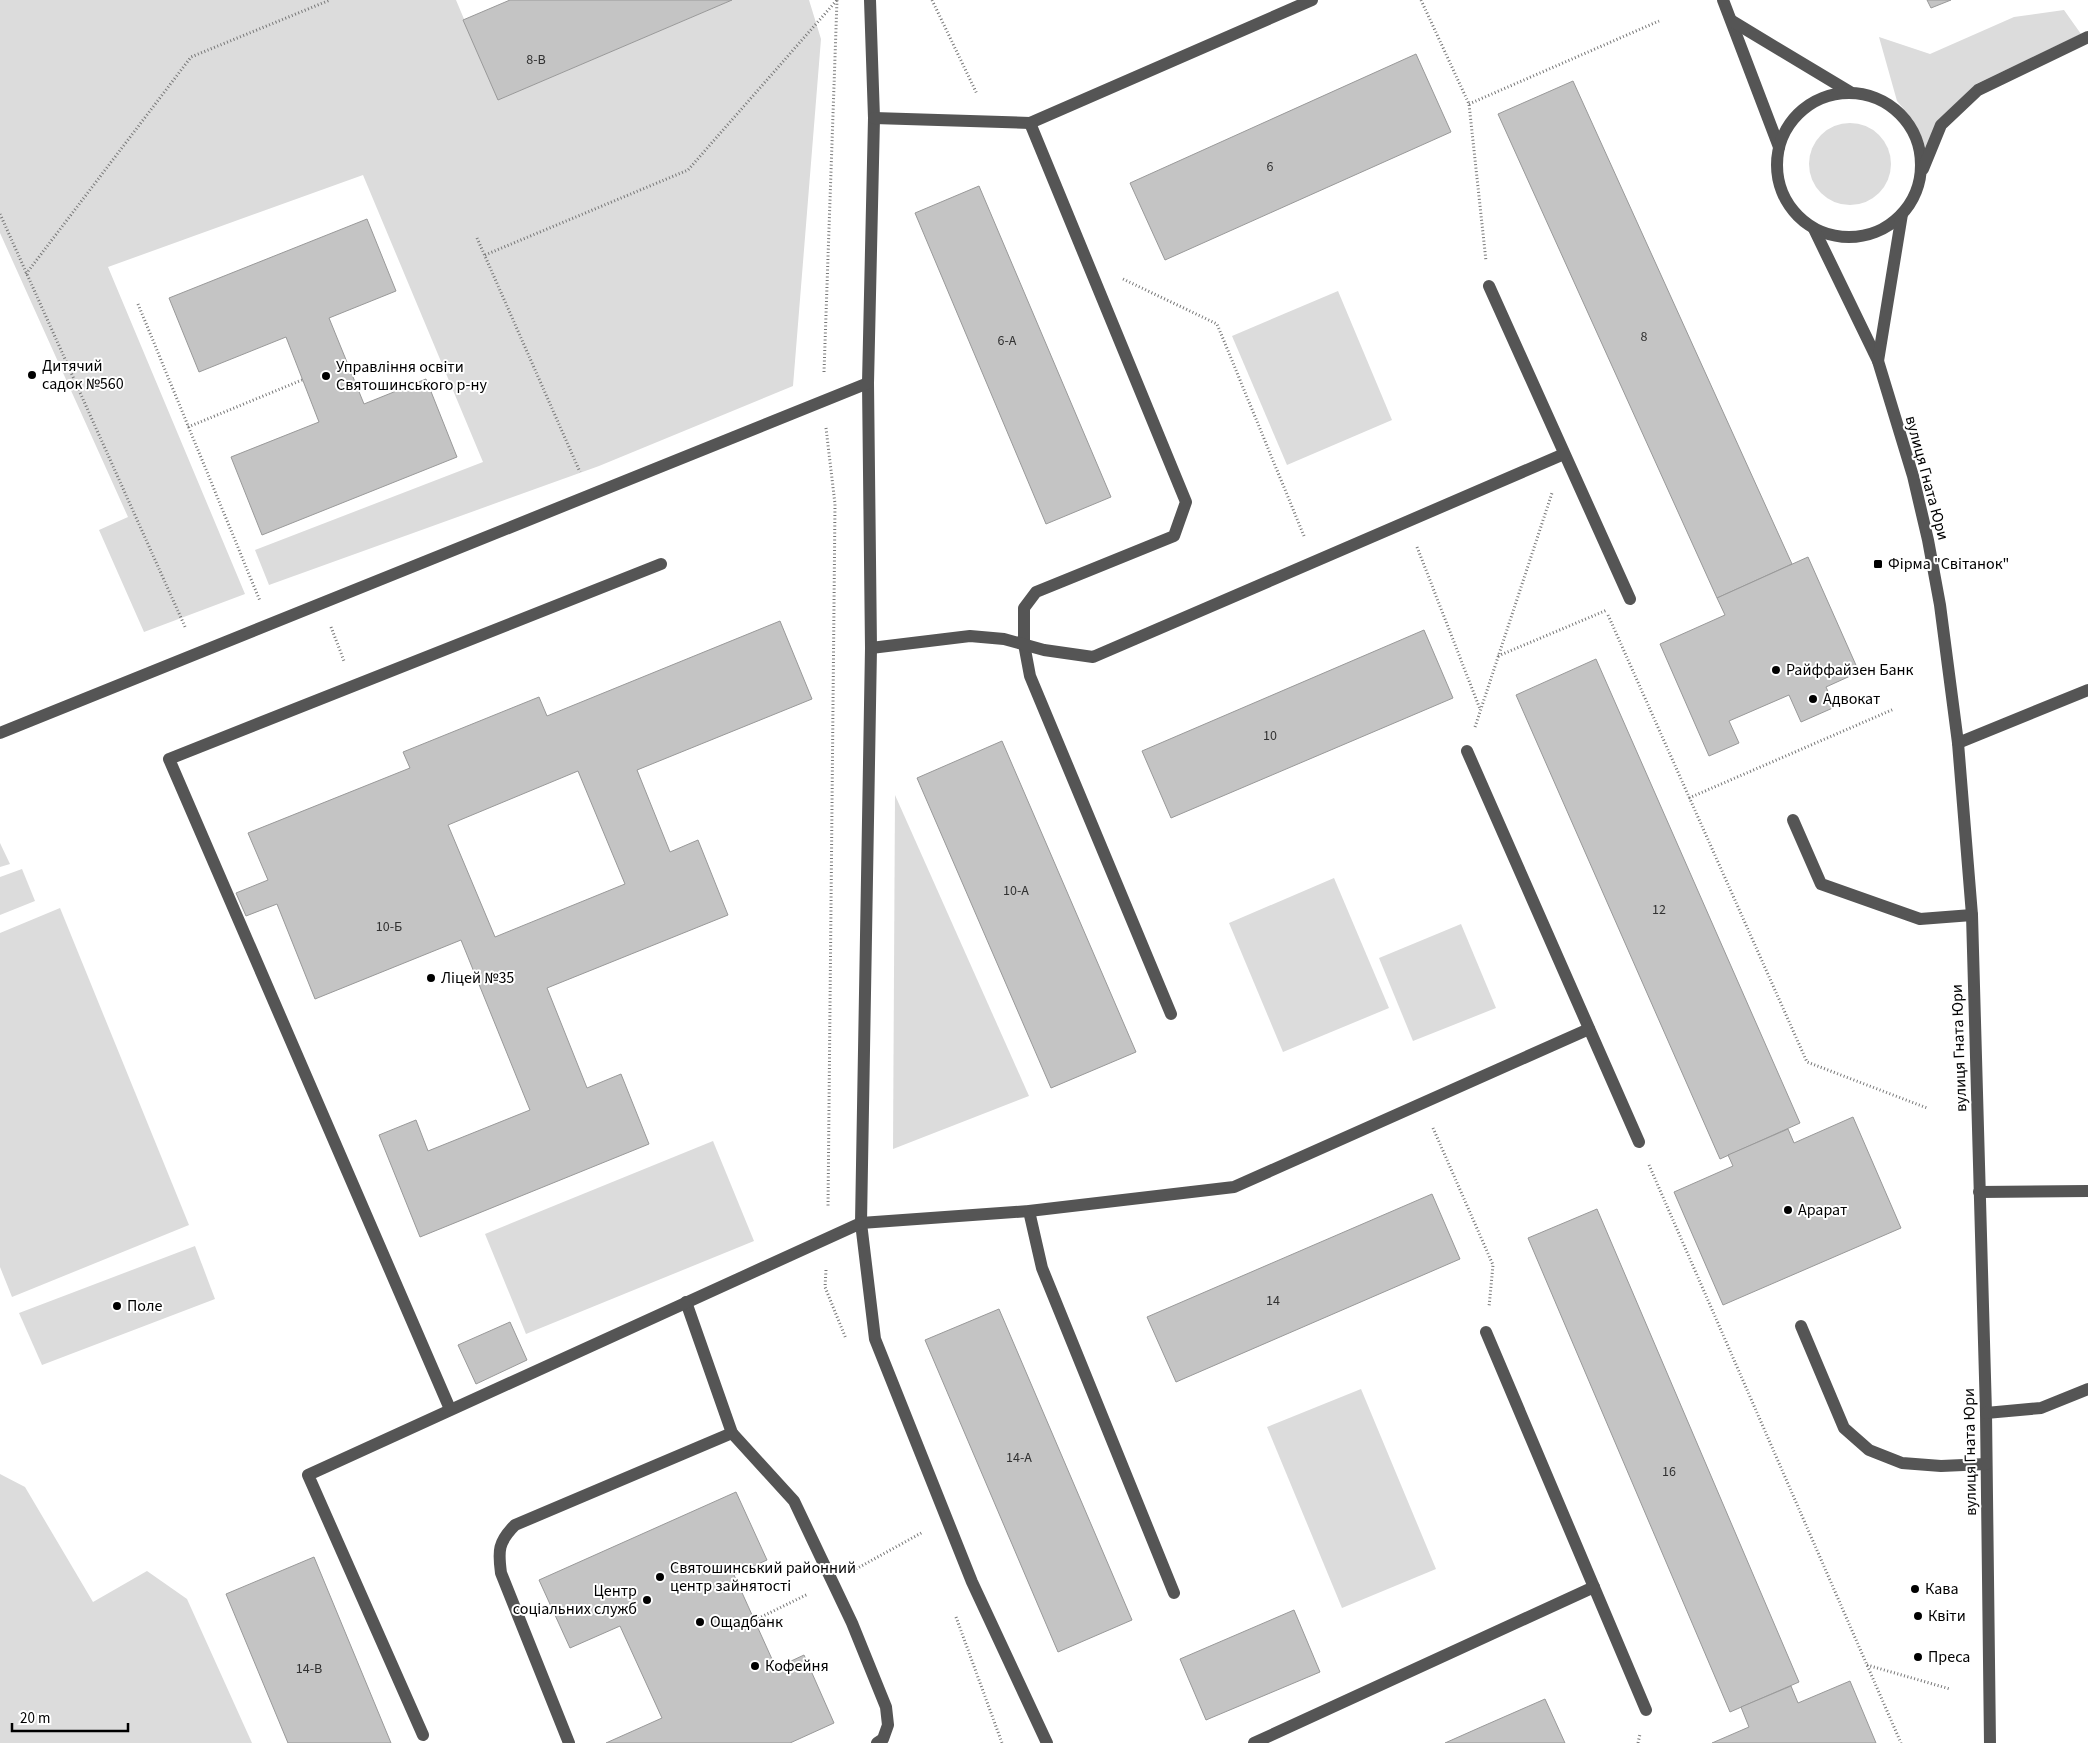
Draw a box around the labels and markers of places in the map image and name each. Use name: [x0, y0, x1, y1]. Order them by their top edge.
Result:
place label: Дитячий садок №560: [42, 355, 124, 395]
place label: Управління освіти Святошинського р-ну: [336, 356, 487, 396]
marker: Дитячий садок №560: [26, 369, 38, 381]
marker: Управління освіти Святошинського р-ну: [320, 370, 332, 382]
place label: Фірма "Світанок": [1888, 553, 2009, 575]
marker: Фірма "Світанок": [1872, 558, 1884, 570]
place label: Райффайзен Банк: [1786, 659, 1914, 681]
marker: Райффайзен Банк: [1770, 664, 1782, 676]
place label: Адвокат: [1823, 688, 1880, 710]
marker: Адвокат: [1807, 693, 1819, 705]
place label: Ліцей №35: [441, 967, 514, 989]
marker: Ліцей №35: [425, 972, 437, 984]
place label: Арарат: [1798, 1199, 1847, 1221]
marker: Арарат: [1782, 1204, 1794, 1216]
place label: Поле: [127, 1295, 162, 1317]
marker: Поле: [111, 1300, 123, 1312]
place label: Святошинський районний центр зайнятості: [670, 1557, 856, 1597]
marker: Святошинський районний центр зайнятості: [654, 1571, 666, 1583]
place label: Кава: [1925, 1578, 1959, 1600]
place label: Центр соціальних служб: [513, 1580, 637, 1620]
marker: Кава: [1909, 1583, 1921, 1595]
marker: Центр соціальних служб: [641, 1594, 653, 1606]
place label: Квіти: [1928, 1605, 1966, 1627]
marker: Квіти: [1912, 1610, 1924, 1622]
place label: Ощадбанк: [710, 1611, 783, 1633]
marker: Ощадбанк: [694, 1616, 706, 1628]
place label: Преса: [1928, 1646, 1970, 1668]
marker: Преса: [1912, 1651, 1924, 1663]
place label: Кофейня: [765, 1655, 829, 1677]
marker: Кофейня: [749, 1660, 761, 1672]

